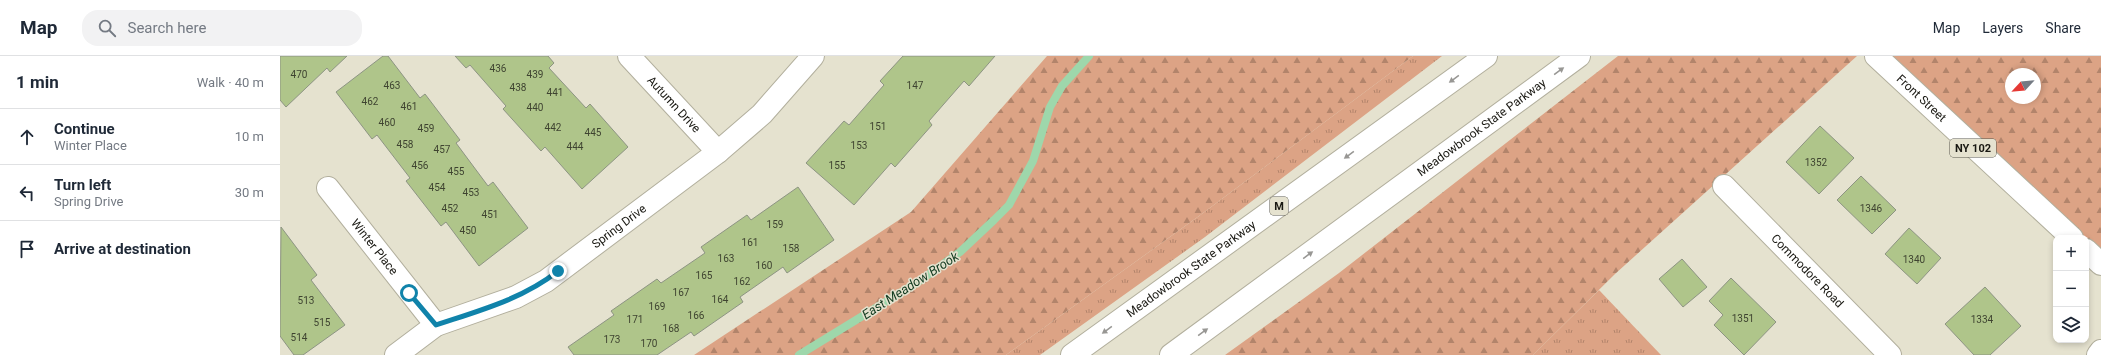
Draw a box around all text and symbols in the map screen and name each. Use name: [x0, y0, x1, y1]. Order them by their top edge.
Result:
search box: [82, 10, 362, 46]
text: Map: [20, 16, 58, 39]
icon: search: [96, 17, 118, 39]
text: Search here: [128, 19, 206, 37]
text: Map: [1933, 20, 1960, 36]
text: Layers: [1982, 20, 2023, 36]
text: Share: [2045, 20, 2081, 36]
house number: 436: [490, 63, 507, 74]
one-way arrow: [1554, 67, 1564, 75]
north arrow: [2005, 68, 2041, 104]
house number: 470: [291, 69, 308, 80]
house number: 439: [527, 69, 543, 80]
text: 1 min: [16, 72, 59, 92]
street label: Front Street: [1894, 72, 1949, 125]
street label: Autumn Drive: [644, 73, 704, 136]
text: Walk · 40 m: [197, 75, 264, 90]
one-way arrow: [1449, 75, 1460, 83]
street label: Meadowbrook State Parkway: [1415, 76, 1549, 179]
house number: 463: [384, 80, 400, 91]
house number: 147: [907, 80, 924, 91]
house number: 438: [510, 82, 527, 93]
house number: 441: [547, 87, 563, 98]
house number: 462: [362, 96, 379, 107]
house number: 461: [401, 101, 417, 112]
house number: 440: [527, 102, 544, 113]
house number: 460: [379, 117, 396, 128]
text: Continue: [54, 120, 115, 138]
house number: 151: [870, 121, 886, 132]
house number: 442: [545, 122, 562, 133]
house number: 459: [418, 123, 434, 134]
icon: ahead: [16, 126, 38, 148]
house number: 445: [585, 127, 602, 138]
text: 10 m: [235, 129, 264, 144]
text: Winter Place: [54, 138, 127, 153]
house number: 458: [397, 139, 414, 150]
road number: NY 102: [1950, 139, 1996, 157]
house number: 153: [851, 140, 867, 151]
house number: 444: [567, 141, 584, 152]
house number: 457: [434, 144, 451, 155]
one-way arrow: [1344, 151, 1354, 159]
house number: 1352: [1805, 157, 1828, 168]
house number: 456: [412, 160, 429, 171]
house number: 155: [829, 160, 846, 171]
house number: 455: [448, 166, 465, 177]
text: Turn left: [54, 176, 111, 194]
icon: left: [16, 182, 38, 204]
house number: 454: [429, 182, 446, 193]
text: 30 m: [235, 185, 264, 200]
house number: 453: [463, 187, 479, 198]
text: Spring Drive: [54, 194, 124, 209]
road number: M: [1270, 197, 1288, 215]
street label: Spring Drive: [589, 201, 649, 251]
house number: 452: [442, 203, 459, 214]
house number: 1346: [1860, 203, 1883, 214]
house number: 451: [482, 209, 498, 220]
street label: Winter Place: [348, 216, 401, 278]
street label: Meadowbrook State Parkway: [1124, 217, 1259, 320]
house number: 159: [767, 219, 783, 230]
house number: 450: [460, 225, 477, 236]
street label: Commodore Road: [1768, 231, 1846, 310]
map controls: [2053, 235, 2089, 343]
button: +: [2053, 235, 2089, 271]
house number: 161: [742, 237, 758, 248]
icon: arrive: [16, 238, 38, 260]
text: Arrive at destination: [54, 240, 191, 258]
house number: 158: [783, 243, 800, 254]
water label: East Meadow Brook: [859, 248, 962, 322]
one-way arrow: [1302, 251, 1313, 259]
house number: 163: [718, 253, 734, 264]
house number: 1340: [1903, 254, 1926, 265]
house number: 160: [756, 260, 773, 271]
route end: [549, 262, 567, 280]
house number: 165: [696, 270, 713, 281]
button: −: [2053, 271, 2089, 307]
house number: 162: [734, 276, 751, 287]
route start: [400, 284, 418, 302]
house number: 167: [673, 287, 690, 298]
house number: 164: [712, 294, 729, 305]
house number: 513: [298, 295, 314, 306]
house number: 169: [649, 301, 665, 312]
button: layers: [2053, 307, 2089, 343]
house number: 166: [688, 310, 705, 321]
house number: 1351: [1732, 313, 1754, 324]
house number: 171: [627, 314, 643, 325]
house number: 1334: [1971, 314, 1994, 325]
house number: 515: [314, 317, 331, 328]
house number: 168: [663, 323, 680, 334]
one-way arrow: [1102, 325, 1113, 334]
one-way arrow: [1197, 328, 1208, 336]
house number: 514: [291, 332, 308, 343]
house number: 173: [604, 334, 620, 345]
house number: 170: [641, 338, 658, 349]

